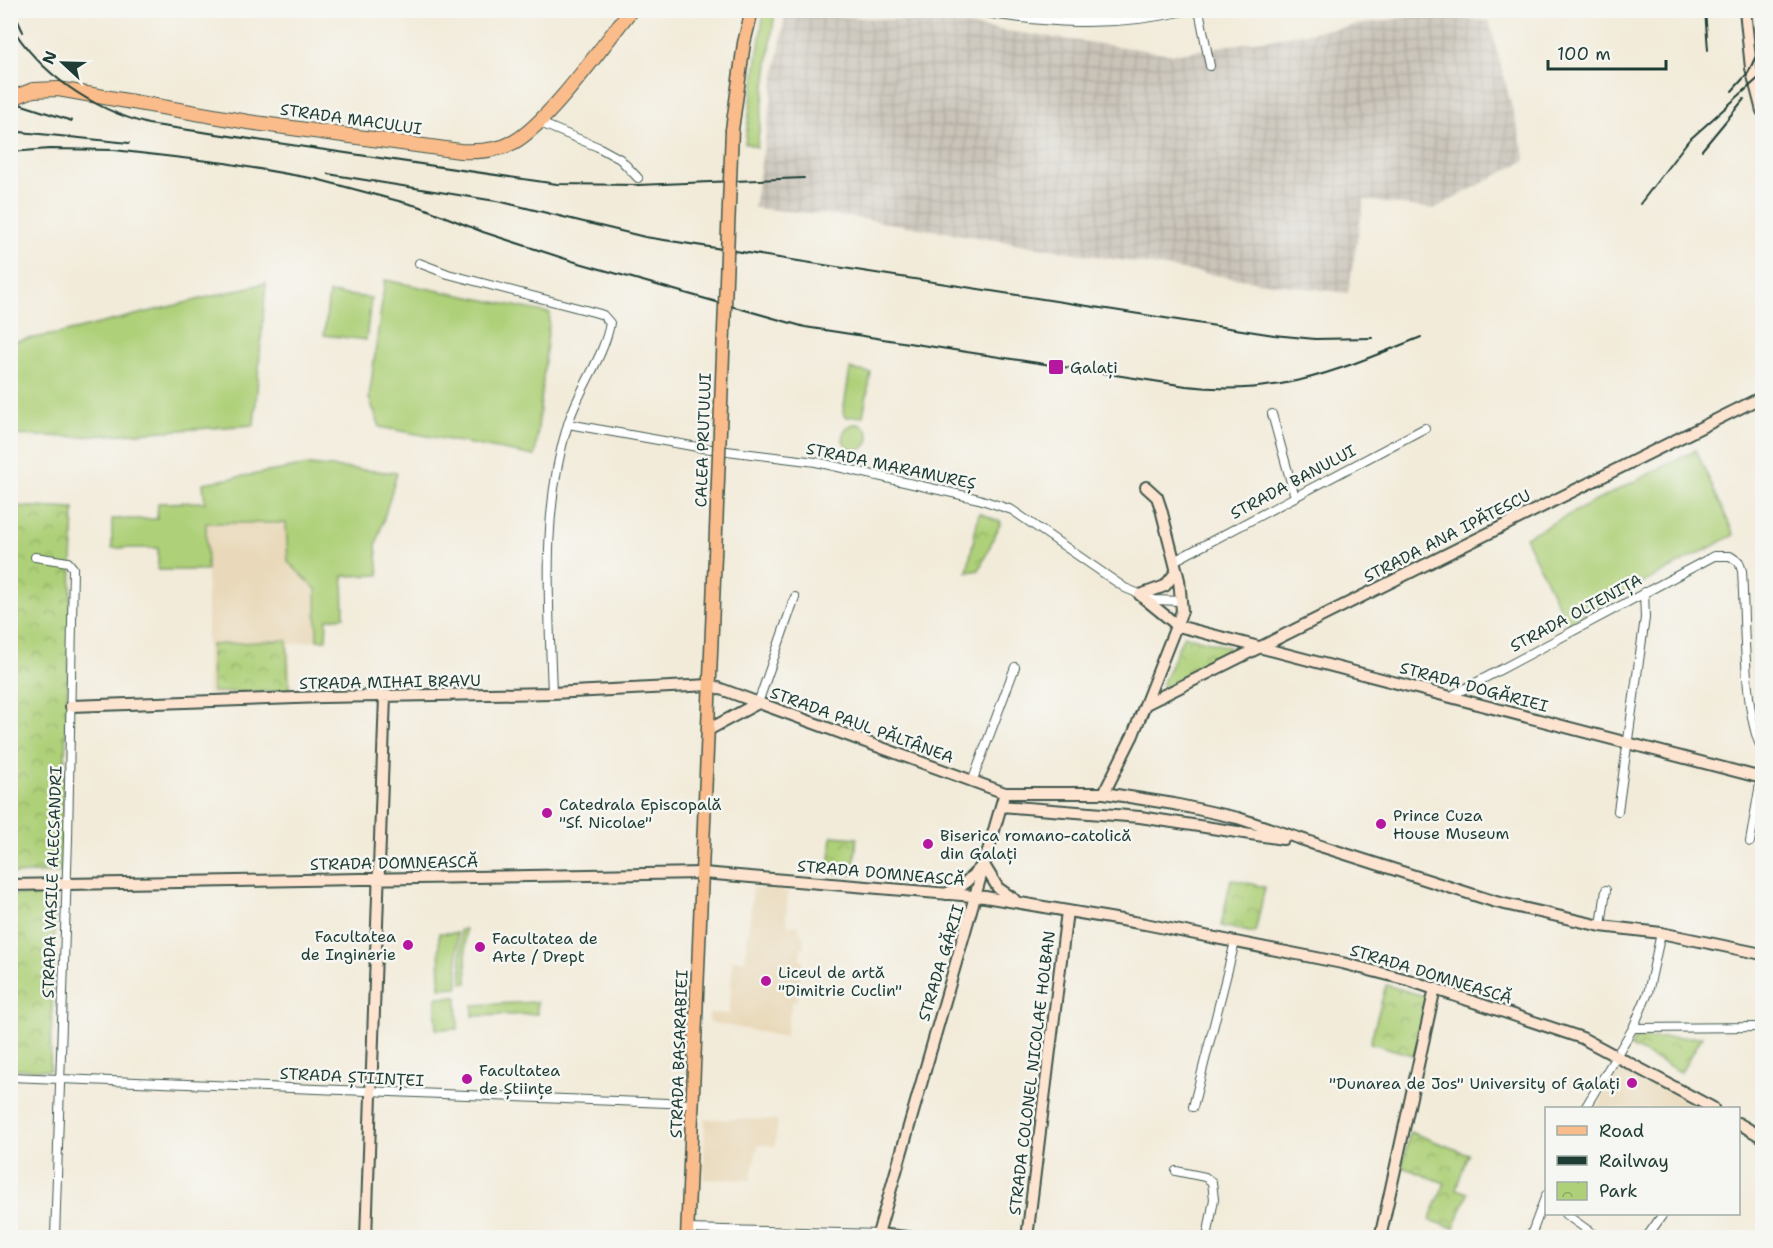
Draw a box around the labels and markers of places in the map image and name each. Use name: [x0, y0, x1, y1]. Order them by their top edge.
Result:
place label: Galați: [1070, 357, 1118, 379]
marker: Galați: [1047, 358, 1065, 376]
place label: Catedrala Episcopală "Sf. Nicolae": [559, 794, 722, 833]
place label: Prince Cuza House Museum: [1393, 805, 1509, 844]
marker: Catedrala Episcopală "Sf. Nicolae": [540, 806, 554, 820]
marker: Prince Cuza House Museum: [1374, 817, 1388, 831]
place label: Biserica romano-catolică din Galați: [940, 825, 1131, 865]
marker: Biserica romano-catolică din Galați: [921, 837, 935, 851]
place label: Facultatea de Inginerie: [301, 926, 396, 965]
place label: Facultatea de Arte / Drept: [492, 928, 598, 967]
marker: Facultatea de Inginerie: [401, 938, 415, 952]
marker: Facultatea de Arte / Drept: [473, 940, 487, 954]
place label: Liceul de artă "Dimitrie Cuclin": [778, 962, 902, 1001]
marker: Liceul de artă "Dimitrie Cuclin": [759, 974, 773, 988]
place label: Facultatea de Științe: [479, 1060, 560, 1100]
marker: Facultatea de Științe: [460, 1072, 474, 1086]
place label: "Dunarea de Jos" University of Galați: [1329, 1073, 1620, 1095]
marker: "Dunarea de Jos" University of Galați: [1625, 1076, 1639, 1090]

